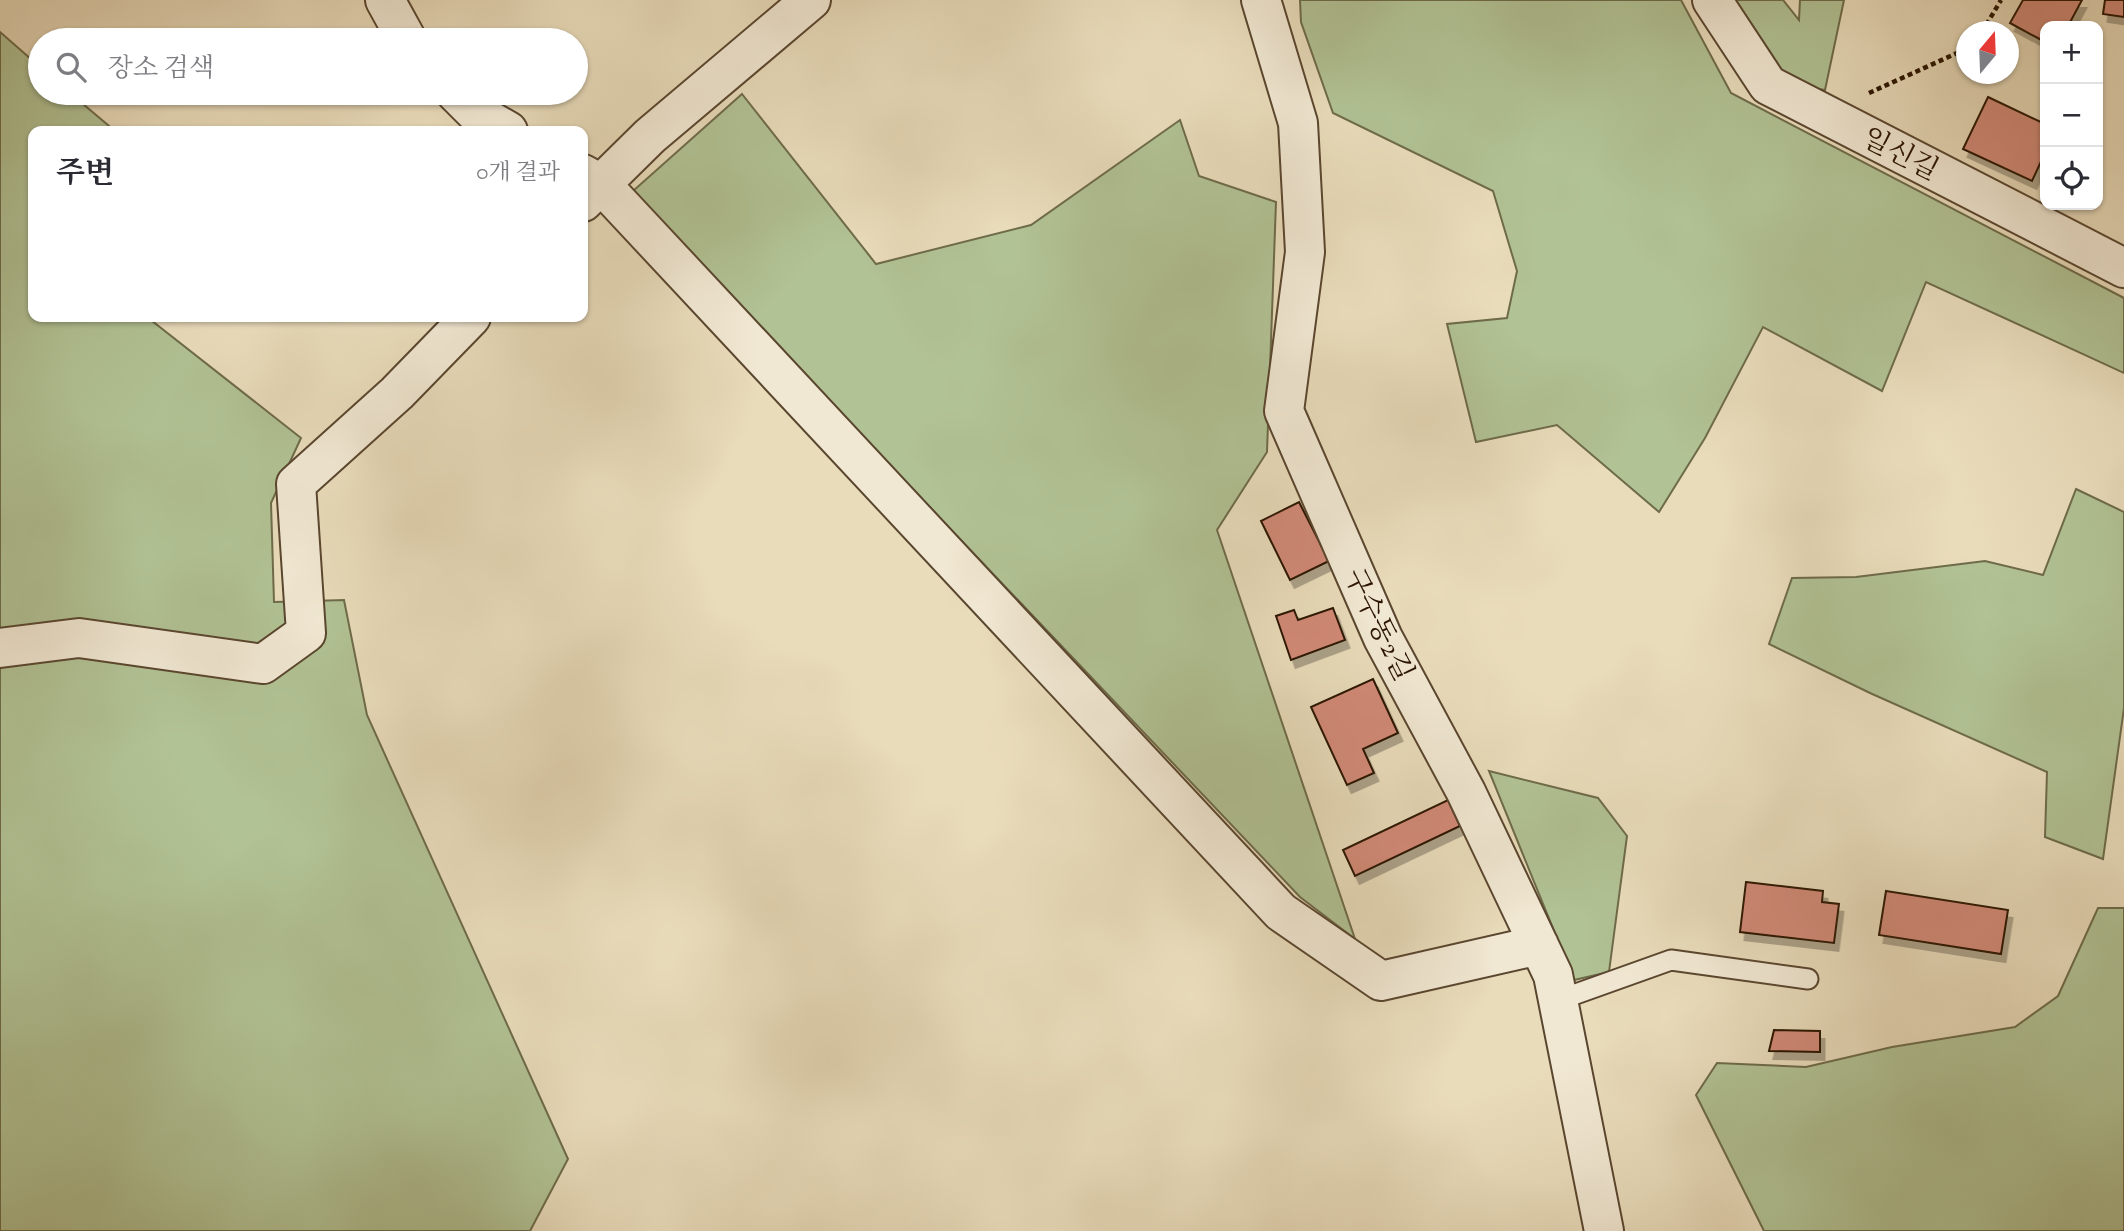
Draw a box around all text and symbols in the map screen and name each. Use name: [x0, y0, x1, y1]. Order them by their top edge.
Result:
north arrow: [1956, 21, 2019, 84]
map controls: [2040, 21, 2103, 210]
button: +: [2040, 21, 2103, 84]
search box: [28, 28, 588, 105]
icon: search: [52, 48, 90, 86]
text: 장소 검색: [108, 51, 214, 88]
button: −: [2040, 84, 2103, 147]
street label: 일신길: [1854, 119, 1945, 192]
button: locate: [2040, 147, 2103, 210]
text: 주변: [56, 153, 114, 196]
text: 0개 결과: [476, 157, 560, 190]
street label: 구수동2길: [1333, 562, 1422, 689]

